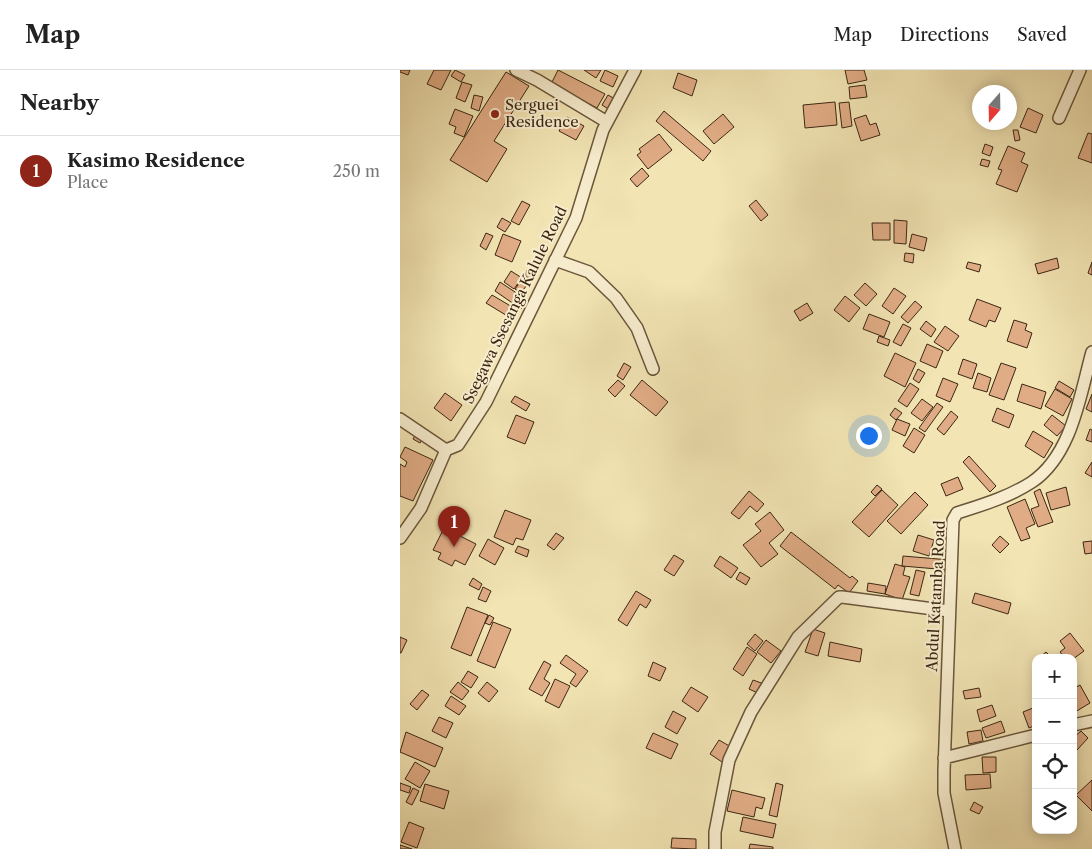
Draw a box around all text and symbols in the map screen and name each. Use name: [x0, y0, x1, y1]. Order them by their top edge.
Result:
text: Map: [25, 20, 80, 49]
text: Map: [833, 24, 872, 46]
text: Directions: [900, 24, 989, 46]
text: Saved: [1017, 24, 1067, 46]
north arrow: [972, 85, 1017, 130]
text: Nearby: [20, 90, 99, 115]
place label: Serguei Residence: [505, 95, 579, 131]
marker: Serguei Residence: [489, 108, 501, 120]
text: Kasimo Residence: [67, 149, 245, 172]
text: 1: [32, 161, 40, 181]
text: 250 m: [333, 161, 380, 181]
text: Place: [67, 172, 108, 192]
street label: Ssegawa Ssesanga Kalule Road: [458, 203, 571, 407]
your location: [856, 423, 882, 449]
pin: 1: [438, 506, 470, 547]
street label: Abdul Katamba Road: [922, 520, 949, 673]
map controls: [1032, 654, 1077, 834]
button: +: [1032, 654, 1077, 699]
button: −: [1032, 699, 1077, 744]
button: locate: [1032, 744, 1077, 789]
button: layers: [1032, 789, 1077, 834]

